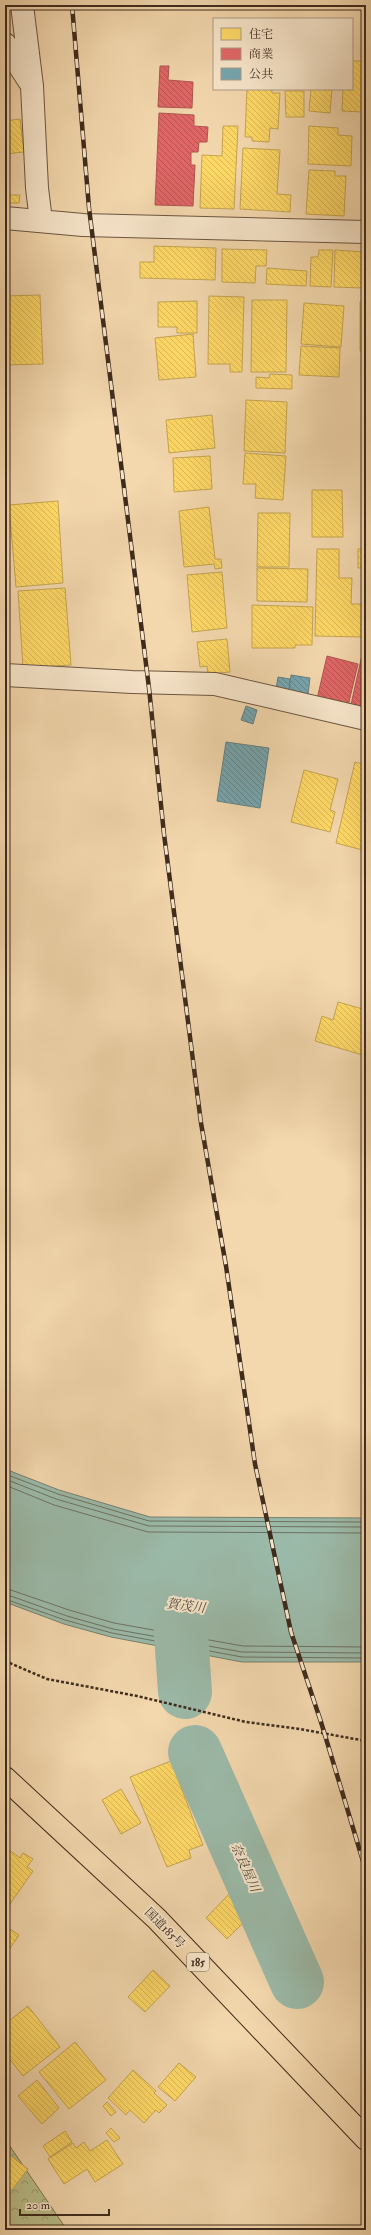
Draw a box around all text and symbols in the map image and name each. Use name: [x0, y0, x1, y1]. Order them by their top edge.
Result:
legend: [213, 18, 353, 90]
text: 住宅: [249, 27, 273, 42]
text: 商業: [249, 47, 273, 62]
text: 公共: [249, 67, 273, 82]
water label: 賀茂川: [166, 1596, 208, 1617]
water label: 奈良屋川: [227, 1840, 264, 1896]
street label: 国道185号: [141, 1905, 188, 1952]
road number: 185: [187, 1953, 209, 1971]
scale bar: [20, 2191, 109, 2217]
text: 20 m: [26, 2198, 51, 2213]

